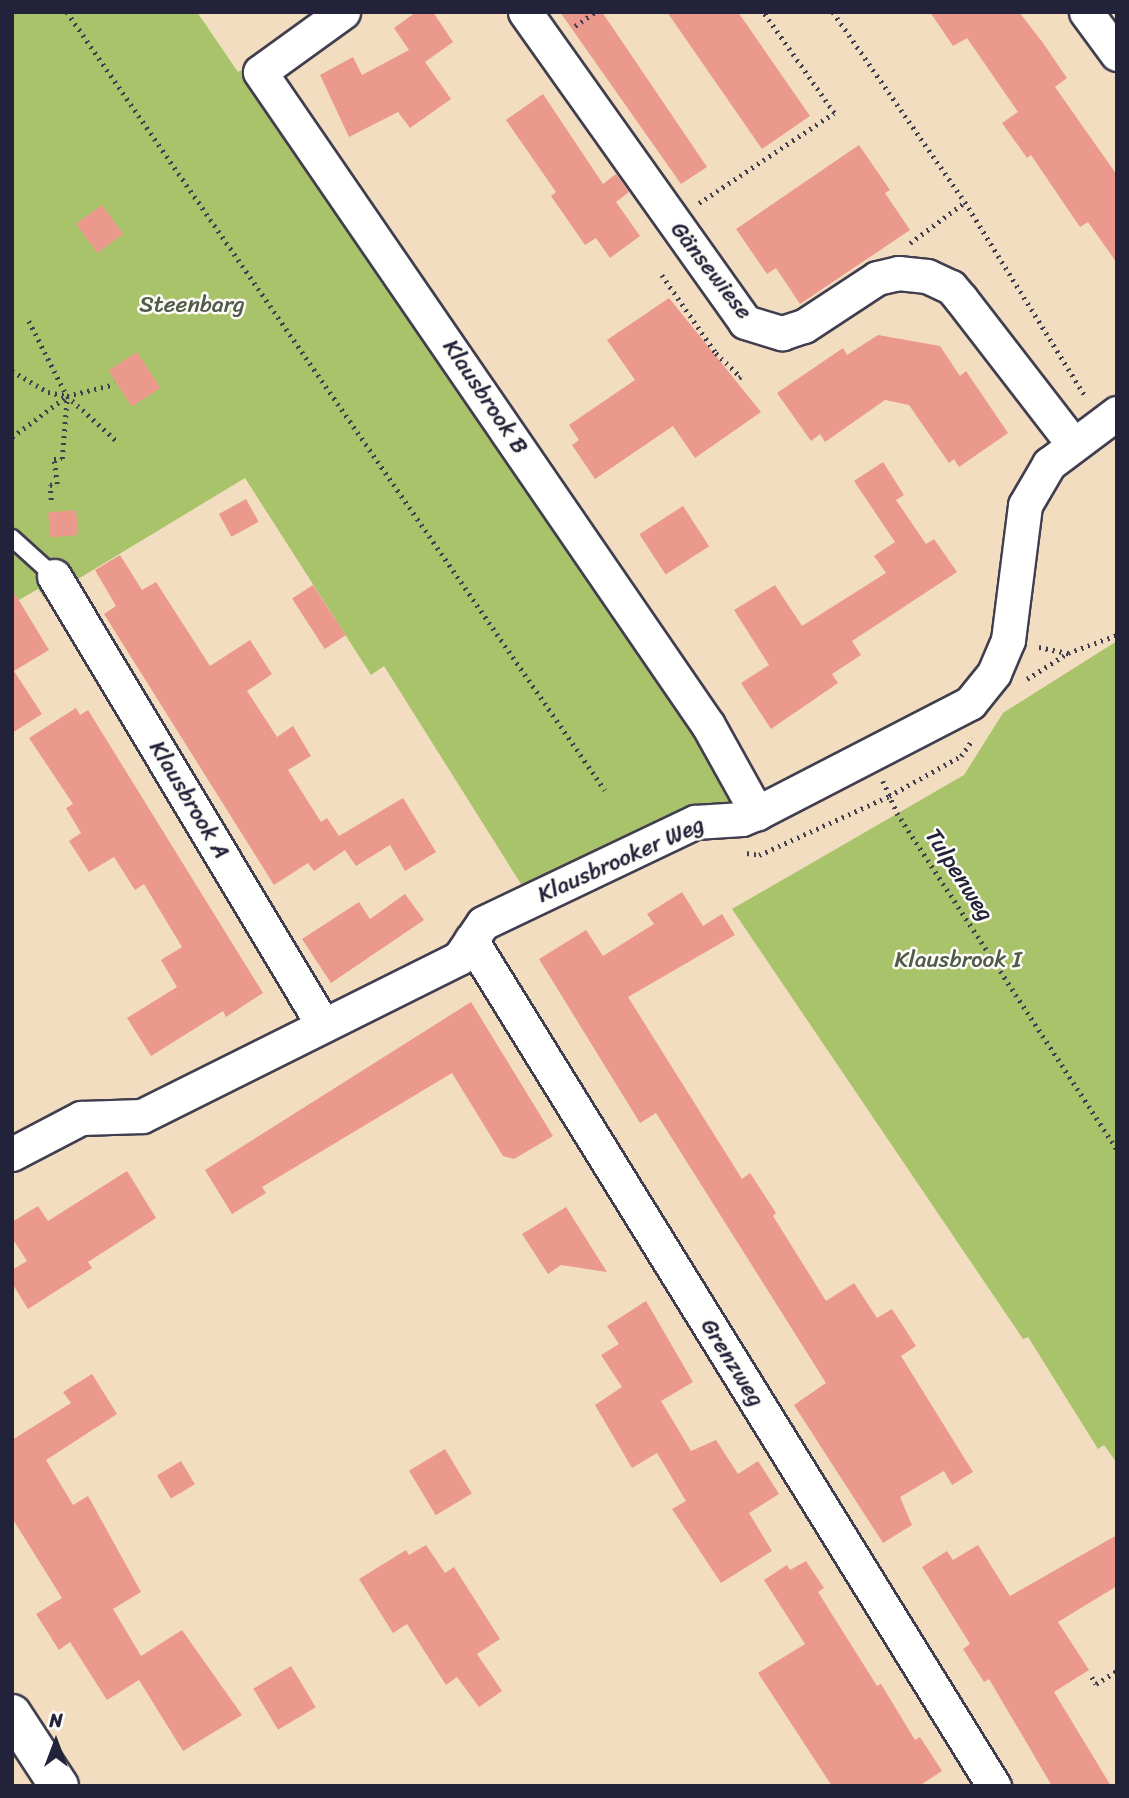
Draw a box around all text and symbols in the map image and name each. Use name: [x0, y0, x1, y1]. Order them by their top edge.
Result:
street label: Gänsewiese: [664, 217, 758, 325]
park label: Steenbarg: [139, 291, 245, 319]
street label: Klausbrook B: [437, 334, 533, 460]
street label: Klausbrook A: [143, 736, 235, 864]
street label: Klausbrooker Weg: [533, 811, 709, 909]
street label: Tulpenweg: [919, 824, 999, 926]
park label: Klausbrook I: [894, 946, 1022, 974]
street label: Grenzweg: [694, 1314, 770, 1412]
text: N: [49, 1704, 63, 1737]
north arrow: [21, 1707, 91, 1777]

